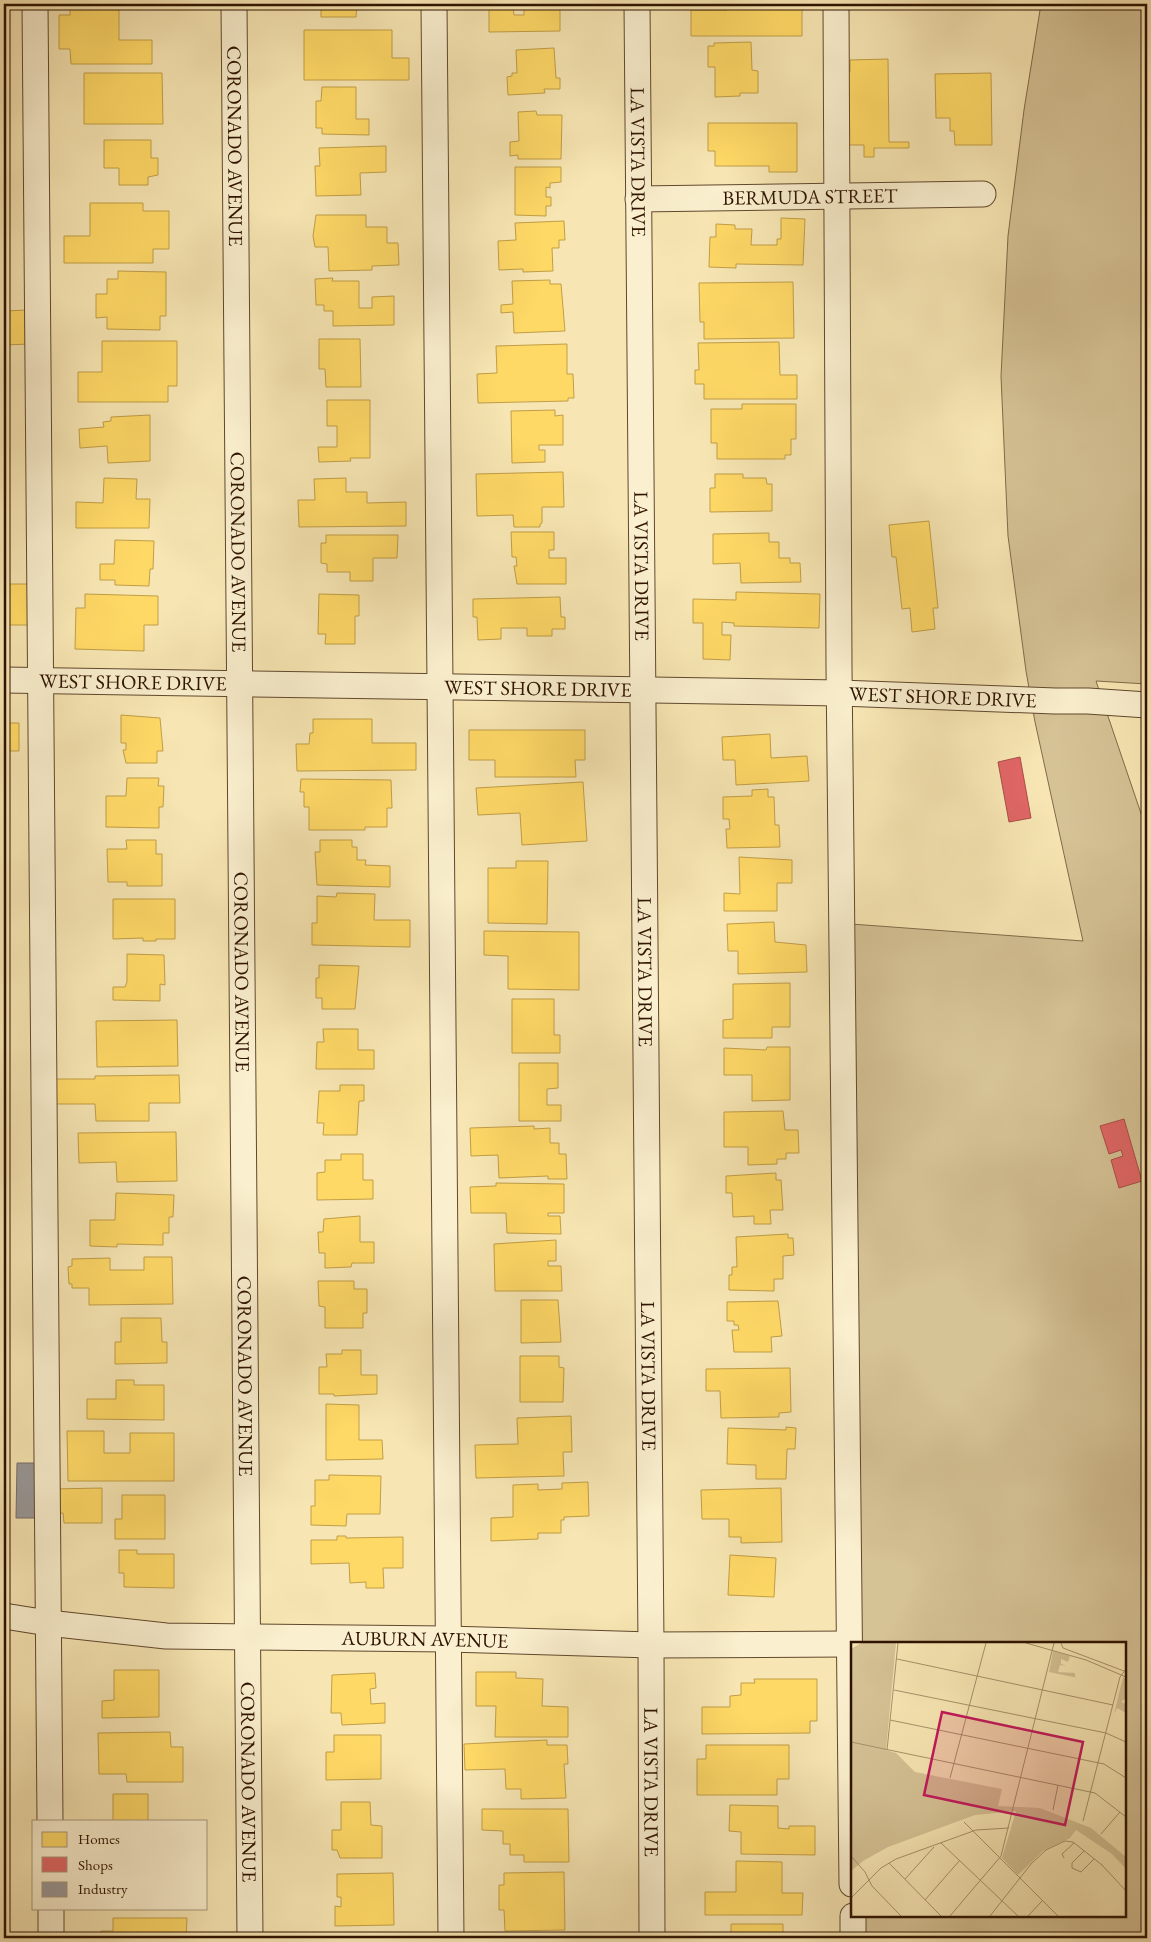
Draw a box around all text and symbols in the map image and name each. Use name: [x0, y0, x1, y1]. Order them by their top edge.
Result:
street label: CORONADO AVENUE: [221, 46, 249, 246]
street label: LA VISTA DRIVE: [625, 87, 652, 237]
street label: BERMUDA STREET: [722, 182, 898, 211]
street label: CORONADO AVENUE: [225, 452, 252, 652]
street label: LA VISTA DRIVE: [628, 491, 655, 641]
street label: WEST SHORE DRIVE: [39, 668, 227, 696]
street label: WEST SHORE DRIVE: [444, 674, 632, 703]
street label: WEST SHORE DRIVE: [849, 680, 1037, 713]
street label: CORONADO AVENUE: [228, 872, 256, 1072]
street label: LA VISTA DRIVE: [632, 897, 659, 1047]
street label: CORONADO AVENUE: [232, 1275, 259, 1476]
street label: LA VISTA DRIVE: [635, 1301, 662, 1451]
street label: AUBURN AVENUE: [340, 1625, 509, 1654]
inset map: [851, 1642, 1126, 1917]
street label: CORONADO AVENUE: [235, 1681, 263, 1882]
street label: LA VISTA DRIVE: [638, 1707, 665, 1857]
legend: [32, 1820, 208, 1910]
text: Homes: [78, 1829, 120, 1848]
text: Shops: [78, 1855, 113, 1874]
text: Industry: [78, 1879, 128, 1898]

